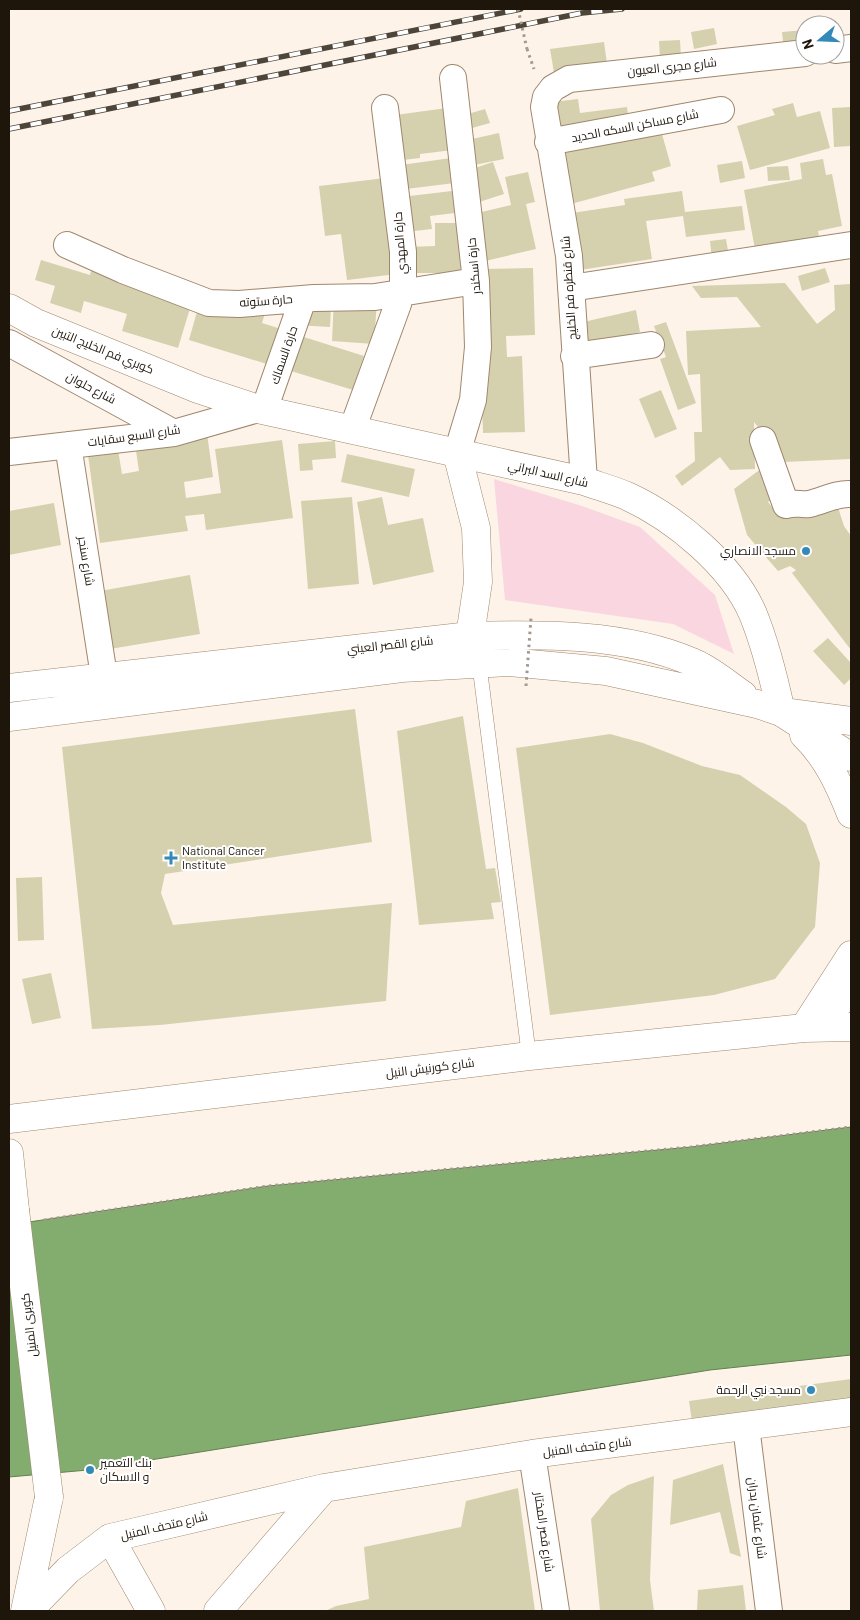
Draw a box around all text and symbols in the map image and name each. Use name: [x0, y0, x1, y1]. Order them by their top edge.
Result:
north arrow: [795, 15, 845, 65]
text: N: [798, 37, 817, 52]
street label: شارع مجرى العيون: [626, 54, 718, 80]
street label: شارع مساكن السكه الحديد: [570, 106, 700, 146]
street label: حارة المهدي: [390, 211, 412, 275]
street label: شارع قنطره فم الخليج: [557, 235, 581, 341]
street label: حارة اسكندر: [464, 237, 484, 296]
street label: حارة ستوته: [239, 291, 293, 310]
street label: كوبري فم الخليج التبين: [49, 322, 156, 380]
street label: حارة السماك: [267, 324, 300, 386]
street label: شارع حلوان: [63, 368, 119, 408]
street label: شارع السبع سقايات: [87, 422, 181, 450]
street label: شارع السد البراني: [506, 457, 590, 493]
street label: شارع سنجر: [74, 534, 98, 587]
place label: مسجد الانصاري: [720, 543, 796, 561]
marker: مسجد الانصاري: [800, 545, 812, 557]
street label: شارع القصر العيني: [346, 633, 434, 659]
place label: National Cancer Institute: [182, 843, 265, 871]
marker: National Cancer Institute: [164, 851, 178, 865]
street label: شارع كورنيش النيل: [385, 1055, 475, 1081]
street label: كوبرى المنيل: [17, 1292, 40, 1358]
place label: مسجد نبي الرحمة: [716, 1382, 801, 1400]
marker: مسجد نبي الرحمة: [805, 1384, 817, 1396]
street label: شارع متحف المنيل: [542, 1434, 632, 1460]
place label: بنك التعمير و الاسكان: [99, 1455, 152, 1484]
marker: بنك التعمير و الاسكان: [84, 1464, 96, 1476]
street label: شارع عثمان بدران: [744, 1476, 770, 1560]
street label: شارع قصر المختار: [530, 1490, 558, 1573]
street label: شارع متحف المنيل: [119, 1508, 209, 1544]

